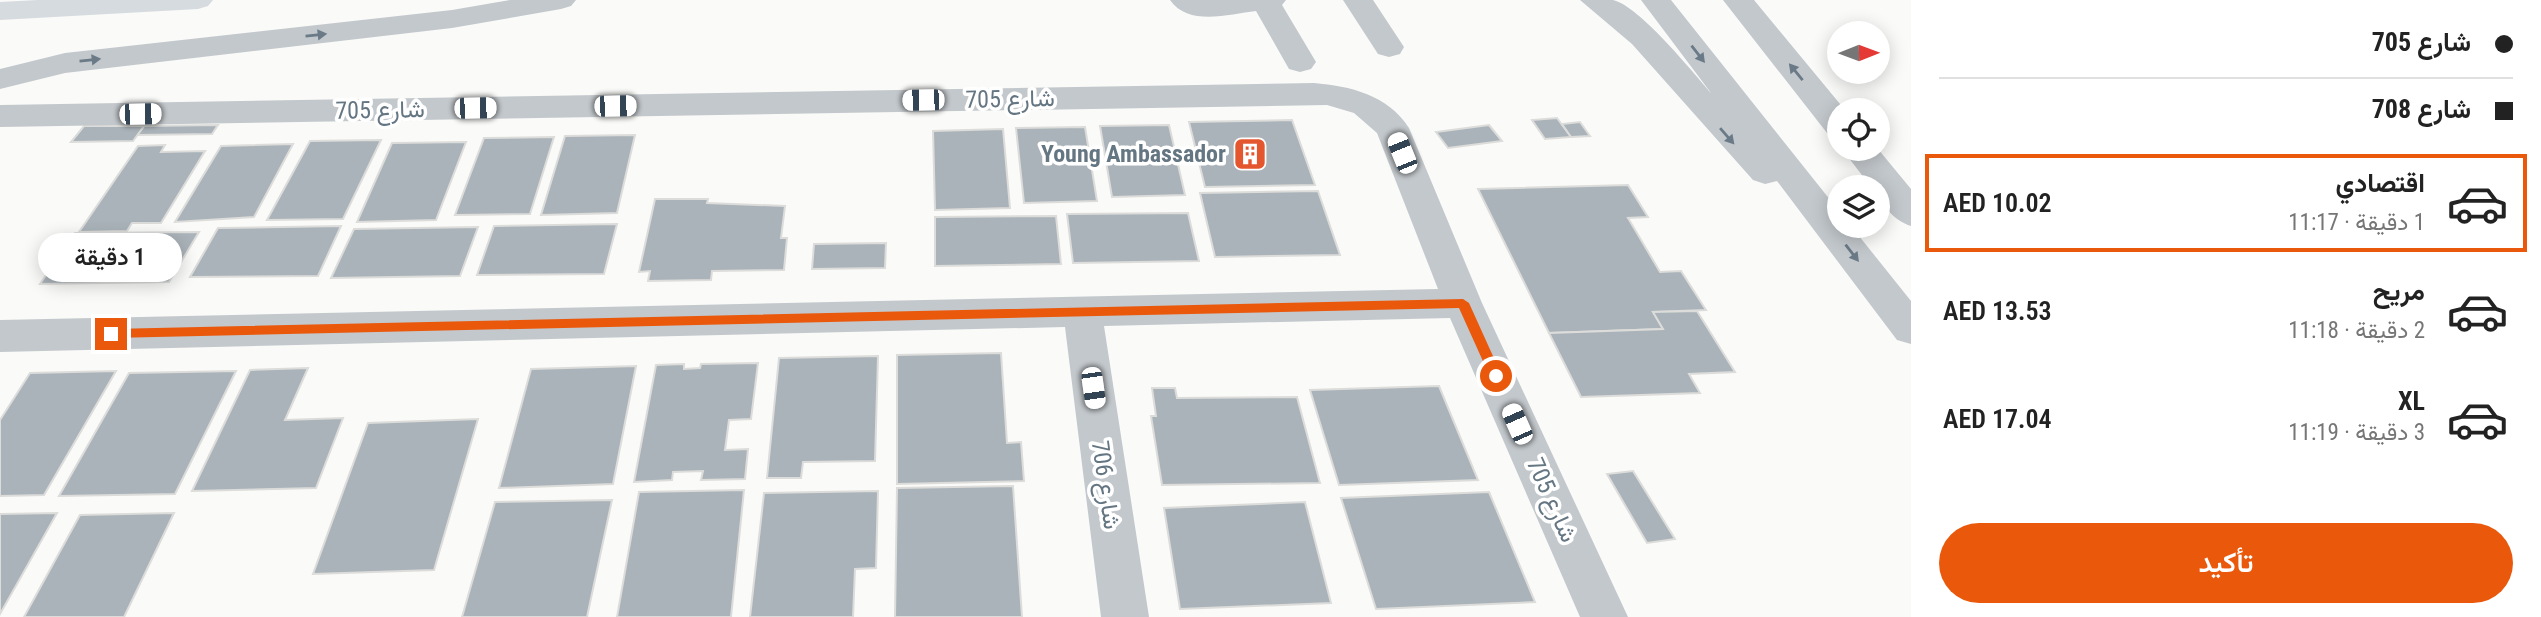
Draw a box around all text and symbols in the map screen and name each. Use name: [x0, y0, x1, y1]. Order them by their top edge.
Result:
north arrow: [1827, 21, 1890, 84]
map controls: [1827, 21, 1890, 238]
text: شارع 705: [2372, 27, 2471, 57]
one-way arrow: [306, 30, 328, 41]
one-way arrow: [1690, 45, 1704, 63]
one-way arrow: [79, 54, 101, 65]
one-way arrow: [1789, 63, 1804, 80]
street label: شارع 705: [965, 84, 1055, 116]
car: [902, 89, 945, 111]
text: شارع 708: [2372, 94, 2471, 124]
street label: شارع 705: [335, 95, 425, 127]
car: [594, 95, 637, 117]
car: [454, 97, 497, 119]
button: locate: [1827, 98, 1890, 161]
car: [119, 103, 162, 125]
one-way arrow: [1719, 127, 1734, 144]
car: [1385, 130, 1420, 176]
building icon: Young Ambassador: [1231, 135, 1269, 173]
place label: Young Ambassador: [1041, 140, 1226, 168]
text: اقتصادي: [2336, 168, 2425, 198]
icon: car: [2446, 172, 2509, 235]
button: layers: [1827, 175, 1890, 238]
text: AED 10.02: [1943, 188, 2052, 218]
text: 1 دقيقة · 11:17: [2288, 209, 2425, 236]
callout: 1 دقيقة: [39, 232, 183, 282]
text: 1 دقيقة: [75, 244, 145, 271]
one-way arrow: [1845, 244, 1859, 262]
text: مريح: [2373, 276, 2425, 306]
icon: car: [2446, 280, 2509, 343]
text: AED 13.53: [1943, 296, 2052, 326]
text: 2 دقيقة · 11:18: [2288, 317, 2425, 344]
route end: [95, 318, 127, 350]
route start: [1480, 360, 1512, 392]
car: [1080, 366, 1107, 410]
text: XL: [2398, 386, 2425, 416]
icon: car: [2446, 388, 2509, 451]
car: [1499, 401, 1536, 447]
text: AED 17.04: [1943, 404, 2052, 434]
text: 3 دقيقة · 11:19: [2288, 419, 2425, 446]
street label: شارع 706: [1084, 439, 1126, 531]
street label: شارع 705: [1519, 454, 1583, 547]
button: تأكيد: [1939, 523, 2513, 603]

